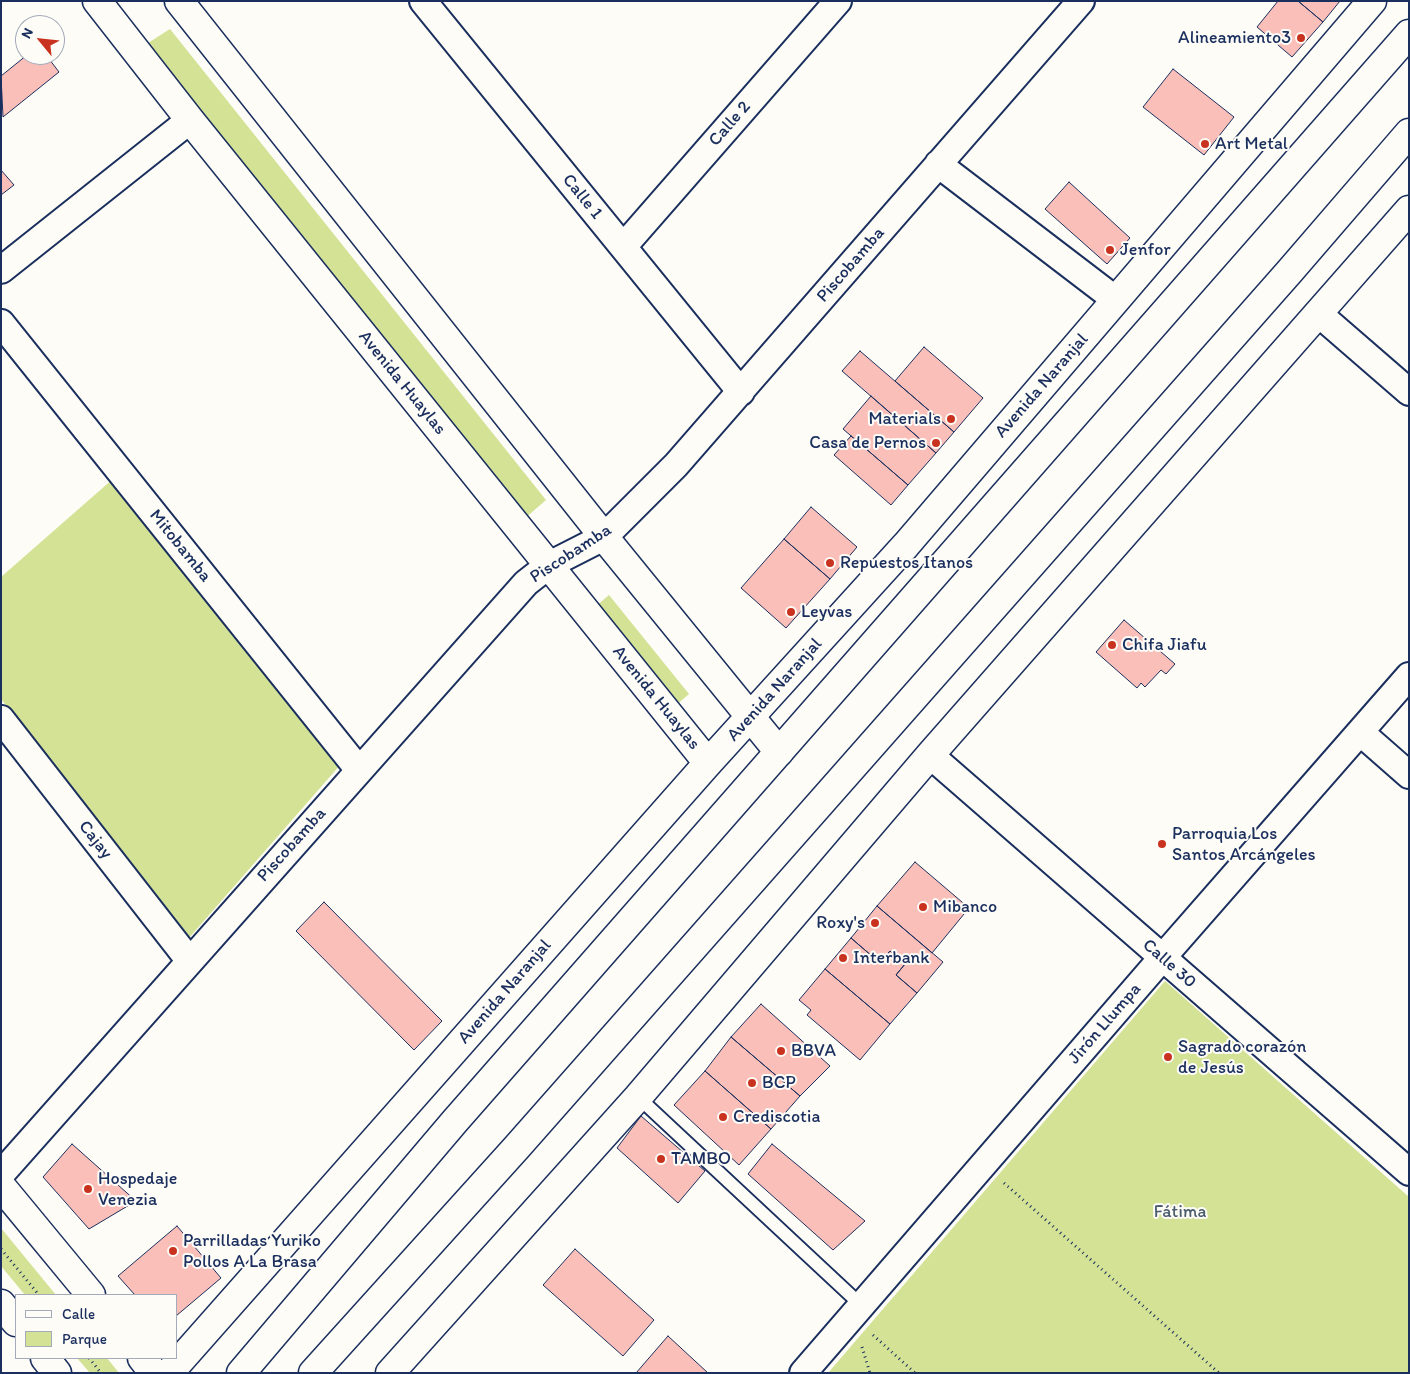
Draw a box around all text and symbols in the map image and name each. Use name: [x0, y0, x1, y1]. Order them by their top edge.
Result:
north arrow: [15, 15, 65, 65]
text: N: [17, 25, 37, 41]
place label: Alineamiento3: [1178, 27, 1291, 49]
marker: Alineamiento3: [1295, 32, 1307, 44]
street label: Calle 2: [704, 97, 756, 151]
place label: Art Metal: [1215, 133, 1288, 155]
marker: Art Metal: [1199, 138, 1211, 150]
street label: Calle 1: [557, 170, 607, 224]
street label: Piscobamba: [812, 223, 890, 307]
place label: Jenfor: [1120, 239, 1171, 261]
marker: Jenfor: [1104, 244, 1116, 256]
street label: Avenida Huaylas: [353, 327, 451, 439]
street label: Avenida Naranjal: [991, 329, 1093, 443]
place label: Materials: [868, 408, 941, 430]
marker: Materials: [945, 413, 957, 425]
place label: Casa de Pernos: [809, 432, 926, 454]
marker: Casa de Pernos: [930, 437, 942, 449]
street label: Mitobamba: [144, 505, 216, 587]
street label: Piscobamba: [526, 520, 616, 588]
place label: Repuestos Itanos: [840, 552, 973, 574]
marker: Repuestos Itanos: [824, 557, 836, 569]
place label: Leyvas: [801, 601, 852, 623]
marker: Leyvas: [785, 606, 797, 618]
street label: Avenida Naranjal: [723, 634, 827, 746]
place label: Chifa Jiafu: [1122, 634, 1207, 656]
marker: Chifa Jiafu: [1106, 639, 1118, 651]
street label: Avenida Huaylas: [607, 642, 705, 754]
street label: Piscobamba: [253, 803, 331, 887]
street label: Cajay: [73, 817, 117, 863]
place label: Parroquia Los Santos Arcángeles: [1172, 823, 1316, 866]
marker: Parroquia Los Santos Arcángeles: [1156, 838, 1168, 850]
place label: Mibanco: [933, 896, 997, 918]
marker: Mibanco: [917, 901, 929, 913]
place label: Roxy's: [816, 912, 865, 934]
marker: Roxy's: [869, 917, 881, 929]
street label: Avenida Naranjal: [454, 935, 556, 1049]
street label: Calle 30: [1138, 935, 1200, 993]
place label: Interbank: [853, 947, 929, 969]
marker: Interbank: [837, 952, 849, 964]
street label: Jirón Llumpa: [1064, 979, 1146, 1069]
place label: Sagrado corazón de Jesús: [1178, 1036, 1306, 1078]
place label: BBVA: [791, 1040, 836, 1062]
marker: BBVA: [775, 1045, 787, 1057]
marker: Sagrado corazón de Jesús: [1162, 1051, 1174, 1063]
place label: BCP: [762, 1072, 796, 1094]
marker: BCP: [746, 1077, 758, 1089]
place label: Crediscotia: [733, 1106, 820, 1128]
marker: Crediscotia: [717, 1111, 729, 1123]
place label: TAMBO: [671, 1148, 731, 1170]
marker: TAMBO: [655, 1153, 667, 1165]
place label: Hospedaje Venezia: [98, 1168, 177, 1210]
marker: Hospedaje Venezia: [82, 1183, 94, 1195]
park label: Fátima: [1154, 1201, 1206, 1223]
place label: Parrilladas Yuriko Pollos A La Brasa: [183, 1230, 321, 1272]
marker: Parrilladas Yuriko Pollos A La Brasa: [167, 1245, 179, 1257]
legend: [15, 1294, 178, 1359]
text: Calle: [62, 1305, 95, 1323]
text: Parque: [62, 1330, 107, 1348]

